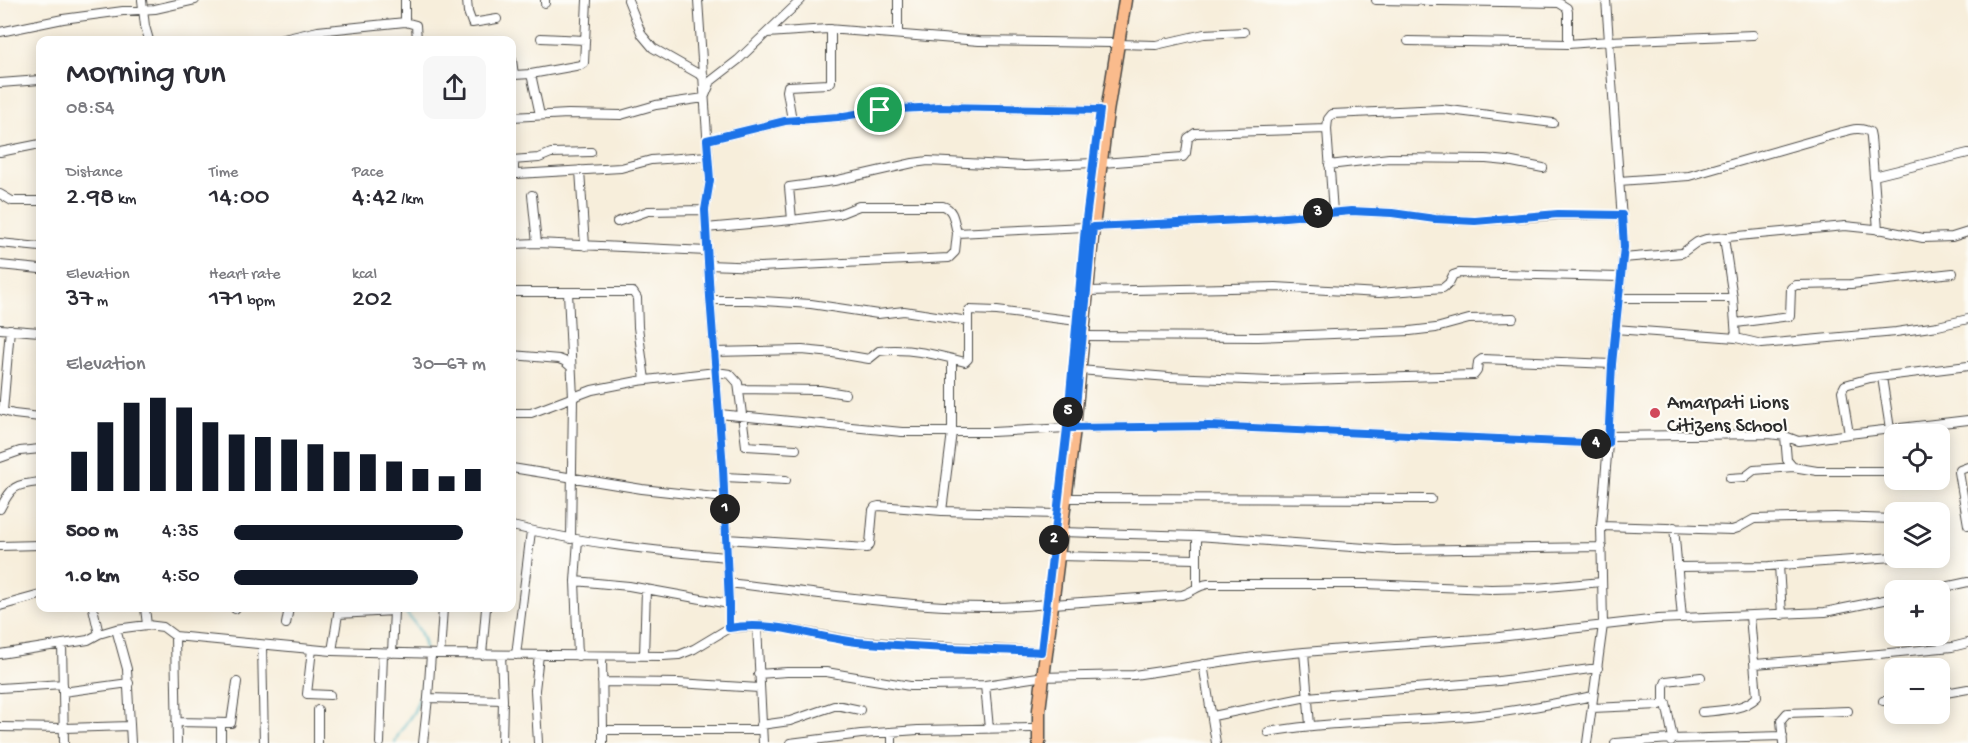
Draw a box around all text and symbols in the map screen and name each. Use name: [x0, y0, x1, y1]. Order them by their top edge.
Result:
text: Morning run: [66, 56, 226, 94]
button: share: [423, 56, 486, 119]
pin: [854, 84, 905, 135]
icon: arrive: [863, 93, 896, 126]
text: 08:54: [66, 98, 115, 121]
text: Distance: [66, 164, 123, 183]
text: Time: [209, 164, 238, 183]
text: Pace: [352, 164, 383, 183]
text: 2.98: [66, 183, 114, 214]
text: 14:00: [209, 183, 270, 214]
text: 4:42: [352, 183, 398, 214]
text: km: [114, 191, 136, 210]
text: /km: [398, 191, 424, 210]
pin: 3: [1303, 198, 1333, 228]
text: 3: [1314, 203, 1322, 222]
text: Elevation: [66, 266, 130, 285]
text: Heart rate: [209, 266, 281, 285]
text: kcal: [352, 266, 377, 285]
text: 37: [66, 285, 93, 316]
text: 171: [209, 285, 244, 316]
text: 202: [352, 285, 392, 316]
text: m: [93, 293, 108, 312]
text: bpm: [244, 293, 275, 312]
text: Elevation: [66, 354, 146, 377]
text: 30–67 m: [413, 354, 486, 377]
place label: Amarpati Lions Citizens School: [1667, 393, 1789, 439]
pin: 5: [1053, 397, 1083, 427]
text: 5: [1064, 402, 1072, 421]
marker: Amarpati Lions Citizens School: [1648, 406, 1662, 420]
map controls: [1884, 424, 1950, 724]
button: locate: [1884, 424, 1950, 490]
pin: 4: [1581, 429, 1611, 459]
text: 4: [1592, 434, 1600, 453]
pin: 1: [710, 494, 740, 524]
text: 1: [722, 499, 728, 518]
button: layers: [1884, 502, 1950, 568]
text: 500 m: [66, 521, 118, 544]
text: 4:35: [162, 521, 199, 544]
pin: 2: [1039, 525, 1069, 555]
text: 2: [1050, 530, 1058, 549]
text: 1.0 km: [66, 566, 120, 589]
text: 4:50: [162, 566, 200, 589]
button: +: [1884, 580, 1950, 646]
button: −: [1884, 658, 1950, 724]

